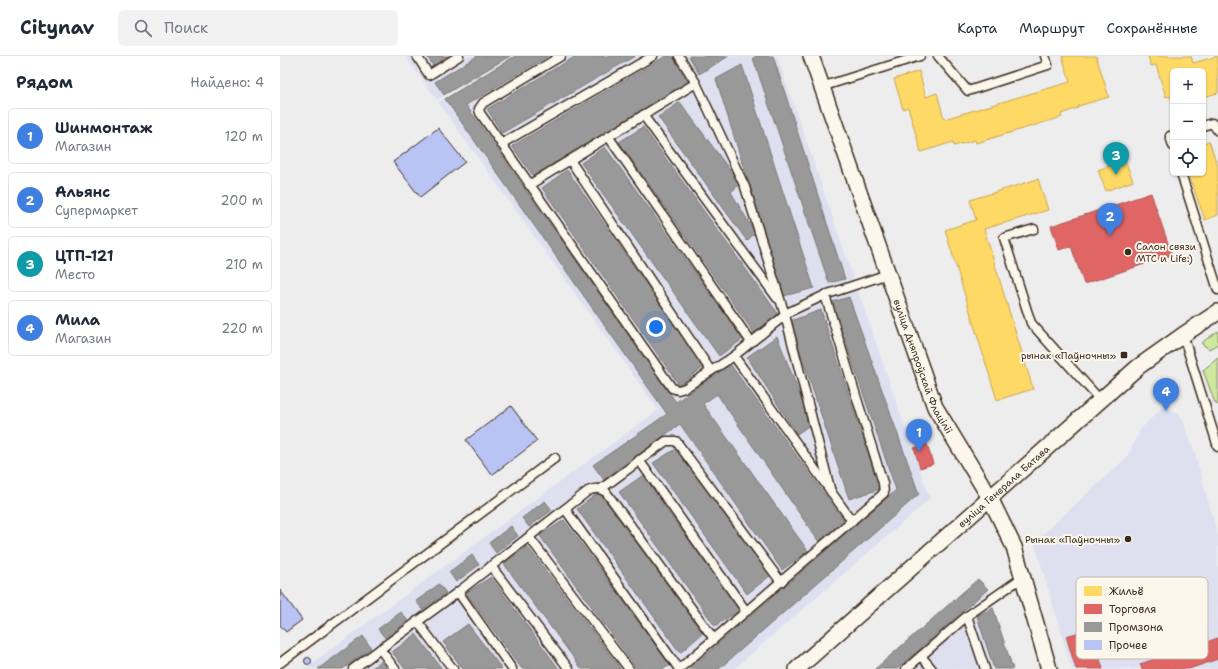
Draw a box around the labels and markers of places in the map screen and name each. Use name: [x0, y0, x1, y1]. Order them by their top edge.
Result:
pin: 3: [1103, 142, 1129, 175]
pin: 2: [1097, 203, 1123, 236]
place label: Салон связи МТС и Life:): [1136, 240, 1197, 265]
marker: Салон связи МТС и Life:): [1123, 247, 1133, 257]
place label: рынак «Паўночны»: [1021, 349, 1116, 362]
marker: рынак «Паўночны»: [1119, 350, 1129, 360]
pin: 4: [1153, 378, 1179, 411]
pin: 1: [906, 419, 932, 452]
place label: Рынак «Паўночны»: [1025, 533, 1120, 546]
marker: Рынак «Паўночны»: [1123, 534, 1133, 544]

